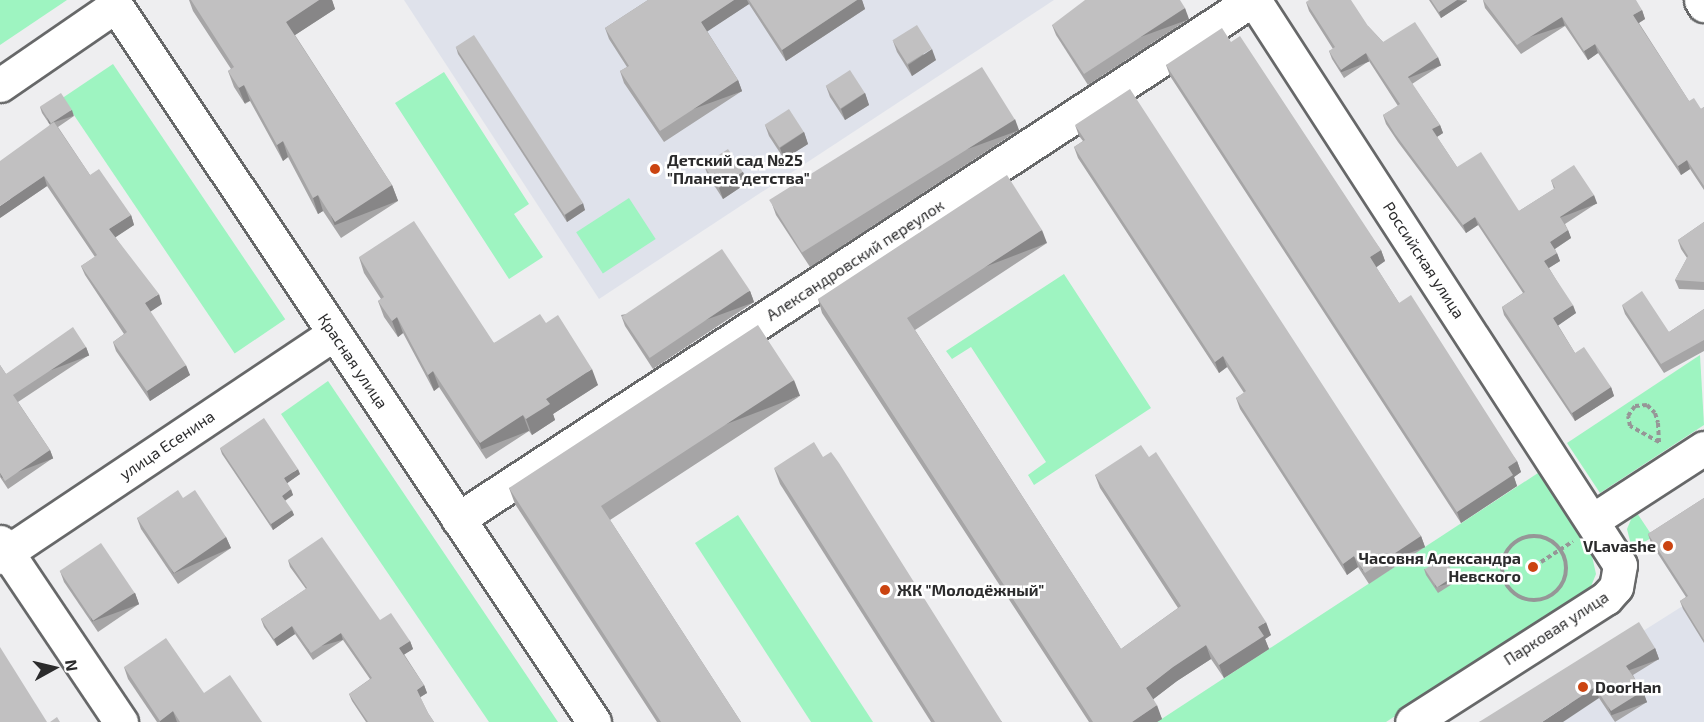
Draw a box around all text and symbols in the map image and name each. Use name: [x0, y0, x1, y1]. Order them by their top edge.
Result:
place label: Детский сад №25 "Планета детства": [667, 150, 810, 188]
marker: Детский сад №25 "Планета детства": [648, 162, 662, 176]
street label: Александровский переулок: [763, 195, 947, 325]
street label: Российская улица: [1379, 198, 1469, 322]
street label: Красная улица: [314, 310, 392, 412]
street label: улица Есенина: [116, 406, 218, 484]
place label: VLavashe: [1583, 536, 1656, 556]
marker: VLavashe: [1661, 539, 1675, 553]
place label: Часовня Александра Невского: [1359, 548, 1521, 586]
marker: Часовня Александра Невского: [1526, 560, 1540, 574]
place label: ЖК "Молодёжный": [897, 580, 1045, 600]
marker: ЖК "Молодёжный": [878, 583, 892, 597]
street label: Парковая улица: [1500, 587, 1612, 669]
north arrow: [24, 638, 84, 698]
text: N: [62, 658, 83, 672]
place label: DoorHan: [1595, 677, 1661, 697]
marker: DoorHan: [1576, 680, 1590, 694]

